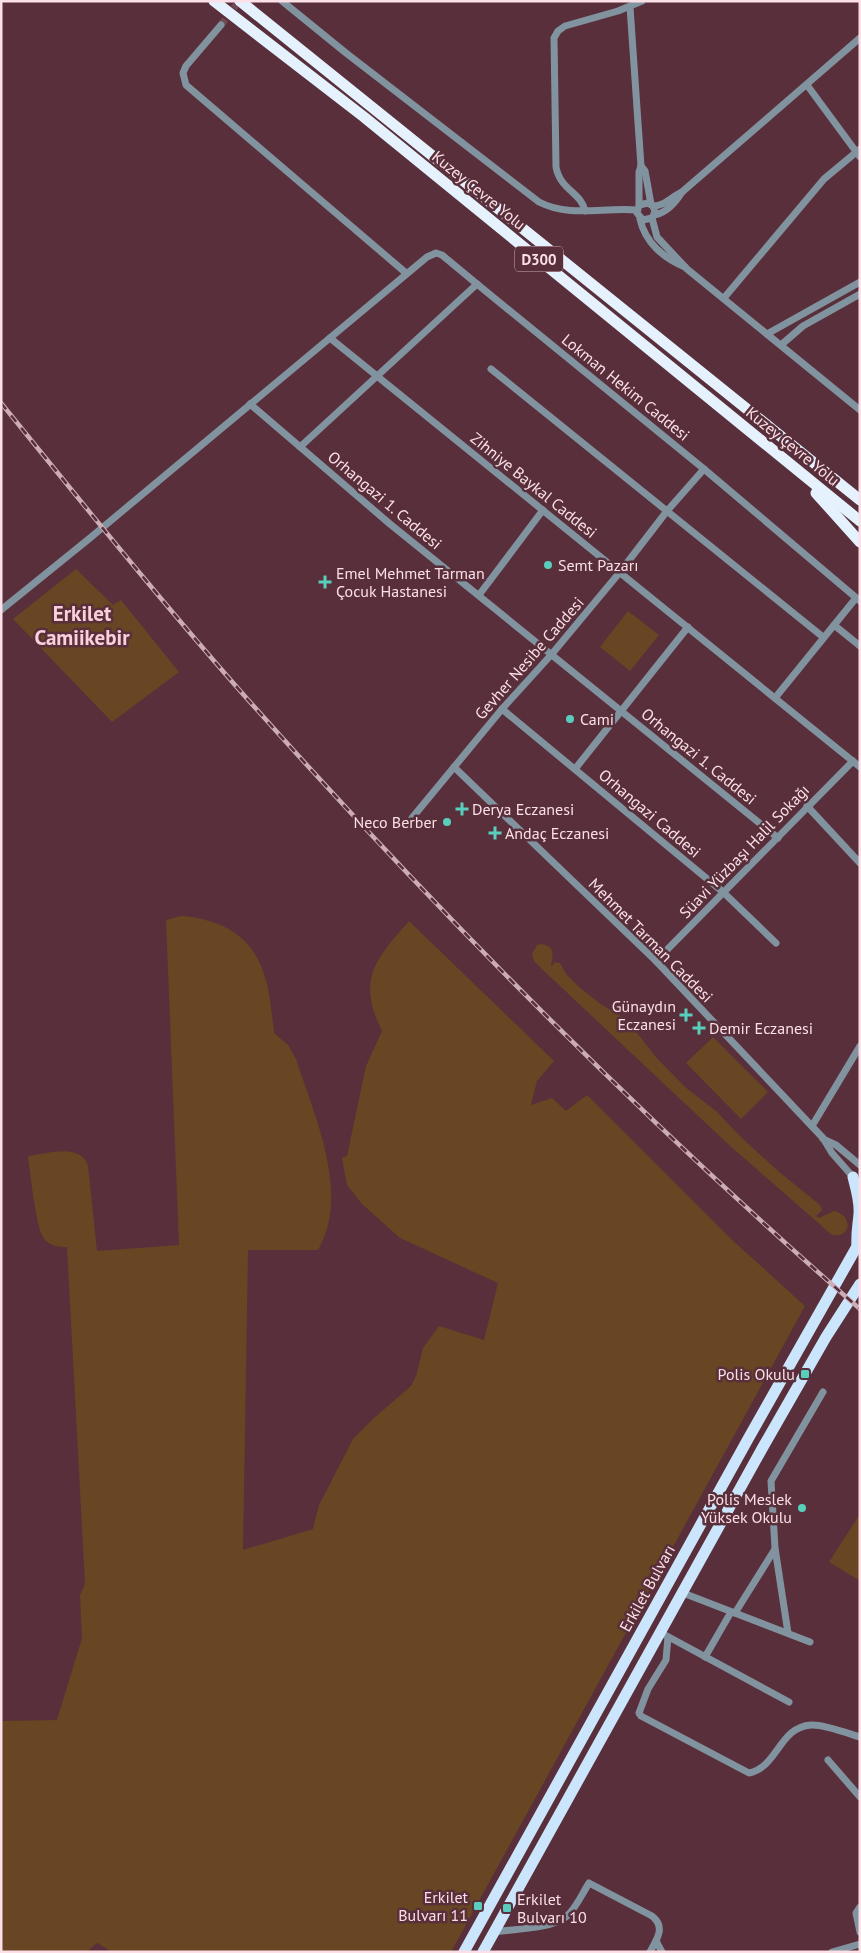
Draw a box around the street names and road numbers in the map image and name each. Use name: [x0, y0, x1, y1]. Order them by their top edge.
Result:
street label: Kuzey Çevre Yolu: [428, 146, 530, 234]
road number: D300: [515, 246, 563, 272]
street label: Lokman Hekim Caddesi: [558, 329, 694, 445]
street label: Kuzey Çevre Yolu: [742, 402, 844, 490]
street label: Zihniye Baykal Caddesi: [467, 428, 601, 542]
street label: Orhangazi 1. Caddesi: [324, 447, 446, 553]
street label: Gevher Nesibe Caddesi: [470, 593, 588, 723]
street label: Orhangazi 1. Caddesi: [637, 703, 761, 809]
street label: Orhangazi Caddesi: [595, 764, 705, 862]
street label: Süavi Yüzbaşı Halil Sokağı: [675, 780, 813, 922]
street label: Mehmet Tarman Caddesi: [585, 874, 717, 1006]
street label: Erkilet Bulvarı: [615, 1541, 679, 1635]

